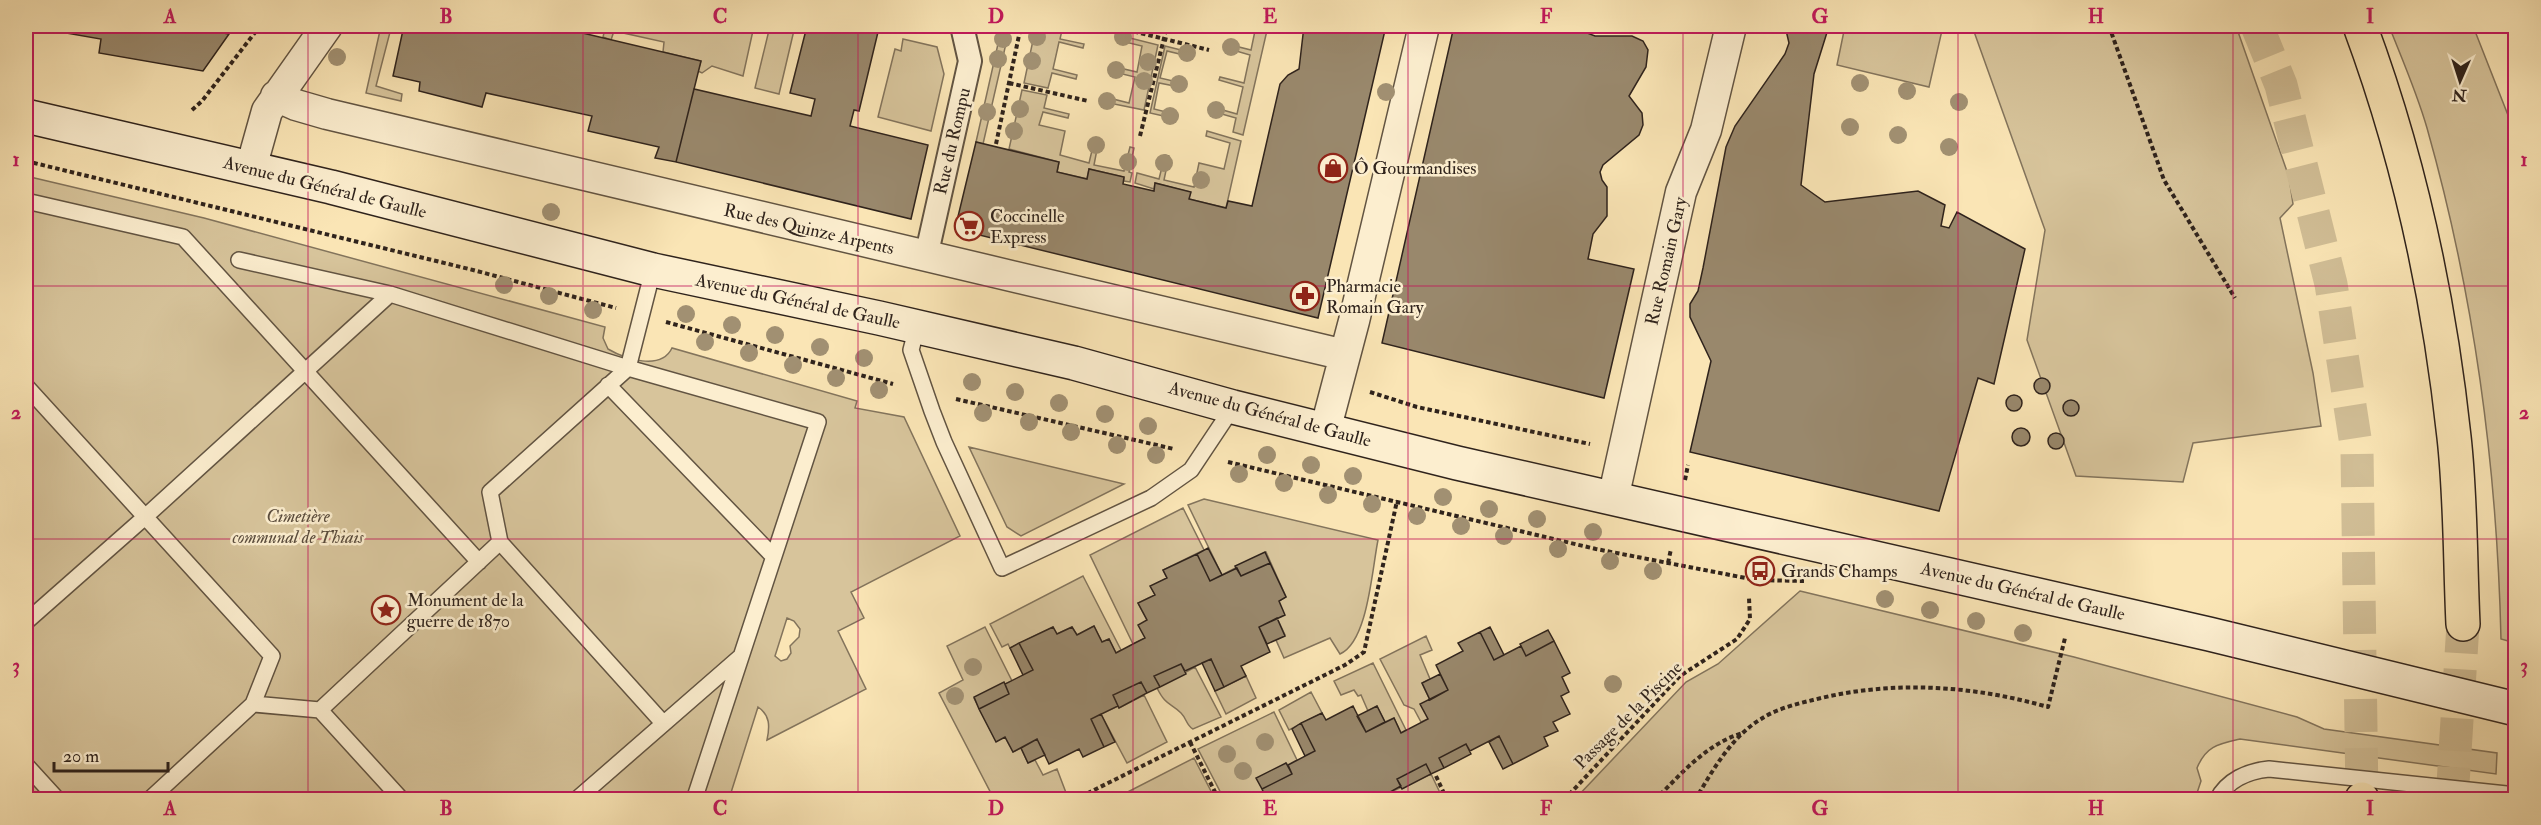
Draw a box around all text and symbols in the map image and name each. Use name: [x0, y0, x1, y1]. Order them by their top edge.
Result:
text: A: [163, 4, 177, 29]
text: B: [439, 4, 453, 29]
text: C: [713, 4, 727, 29]
text: D: [988, 4, 1004, 29]
text: E: [1263, 4, 1278, 29]
text: F: [1540, 4, 1553, 29]
text: G: [1812, 4, 1829, 29]
text: H: [2088, 4, 2104, 29]
text: I: [2366, 4, 2374, 29]
north arrow: [2430, 51, 2490, 111]
street label: Rue du Rompu: [929, 85, 976, 197]
text: N: [2451, 85, 2468, 105]
text: 1: [12, 147, 20, 172]
text: 1: [2520, 147, 2528, 172]
street label: Avenue du Général de Gaulle: [220, 151, 429, 224]
shop icon: Ô Gourmandises: [1317, 152, 1349, 184]
place label: Ô Gourmandises: [1354, 157, 1476, 180]
street label: Rue Romain Gary: [1641, 194, 1693, 328]
street label: Rue des Quinze Arpents: [721, 199, 896, 260]
place label: Coccinelle Express: [990, 205, 1065, 249]
supermarket icon: Coccinelle Express: [953, 210, 985, 242]
street label: Avenue du Général de Gaulle: [693, 268, 903, 335]
place label: Pharmacie Romain Gary: [1326, 275, 1425, 319]
pharmacy icon: Pharmacie Romain Gary: [1289, 280, 1321, 312]
street label: Avenue du Général de Gaulle: [1165, 376, 1374, 453]
text: 2: [11, 400, 21, 425]
text: 2: [2519, 400, 2529, 425]
park label: Cimetière communal de Thiais: [233, 505, 365, 549]
bus stop icon: Grands Champs: [1744, 555, 1776, 587]
street label: Avenue du Général de Gaulle: [1918, 557, 2128, 626]
place label: Grands Champs: [1781, 560, 1897, 583]
place label: Monument de la guerre de 1870: [407, 589, 524, 633]
place icon: Monument de la guerre de 1870: [370, 594, 402, 626]
text: 3: [12, 653, 20, 678]
text: 3: [2520, 653, 2528, 678]
street label: Passage de la Piscine: [1569, 656, 1688, 774]
scale bar: [54, 735, 168, 773]
text: 20 m: [63, 745, 99, 768]
text: A: [163, 796, 177, 821]
text: B: [439, 796, 453, 821]
text: C: [713, 796, 727, 821]
text: D: [988, 796, 1004, 821]
text: E: [1263, 796, 1278, 821]
text: F: [1540, 796, 1553, 821]
text: G: [1812, 796, 1829, 821]
text: H: [2088, 796, 2104, 821]
text: I: [2366, 796, 2374, 821]

